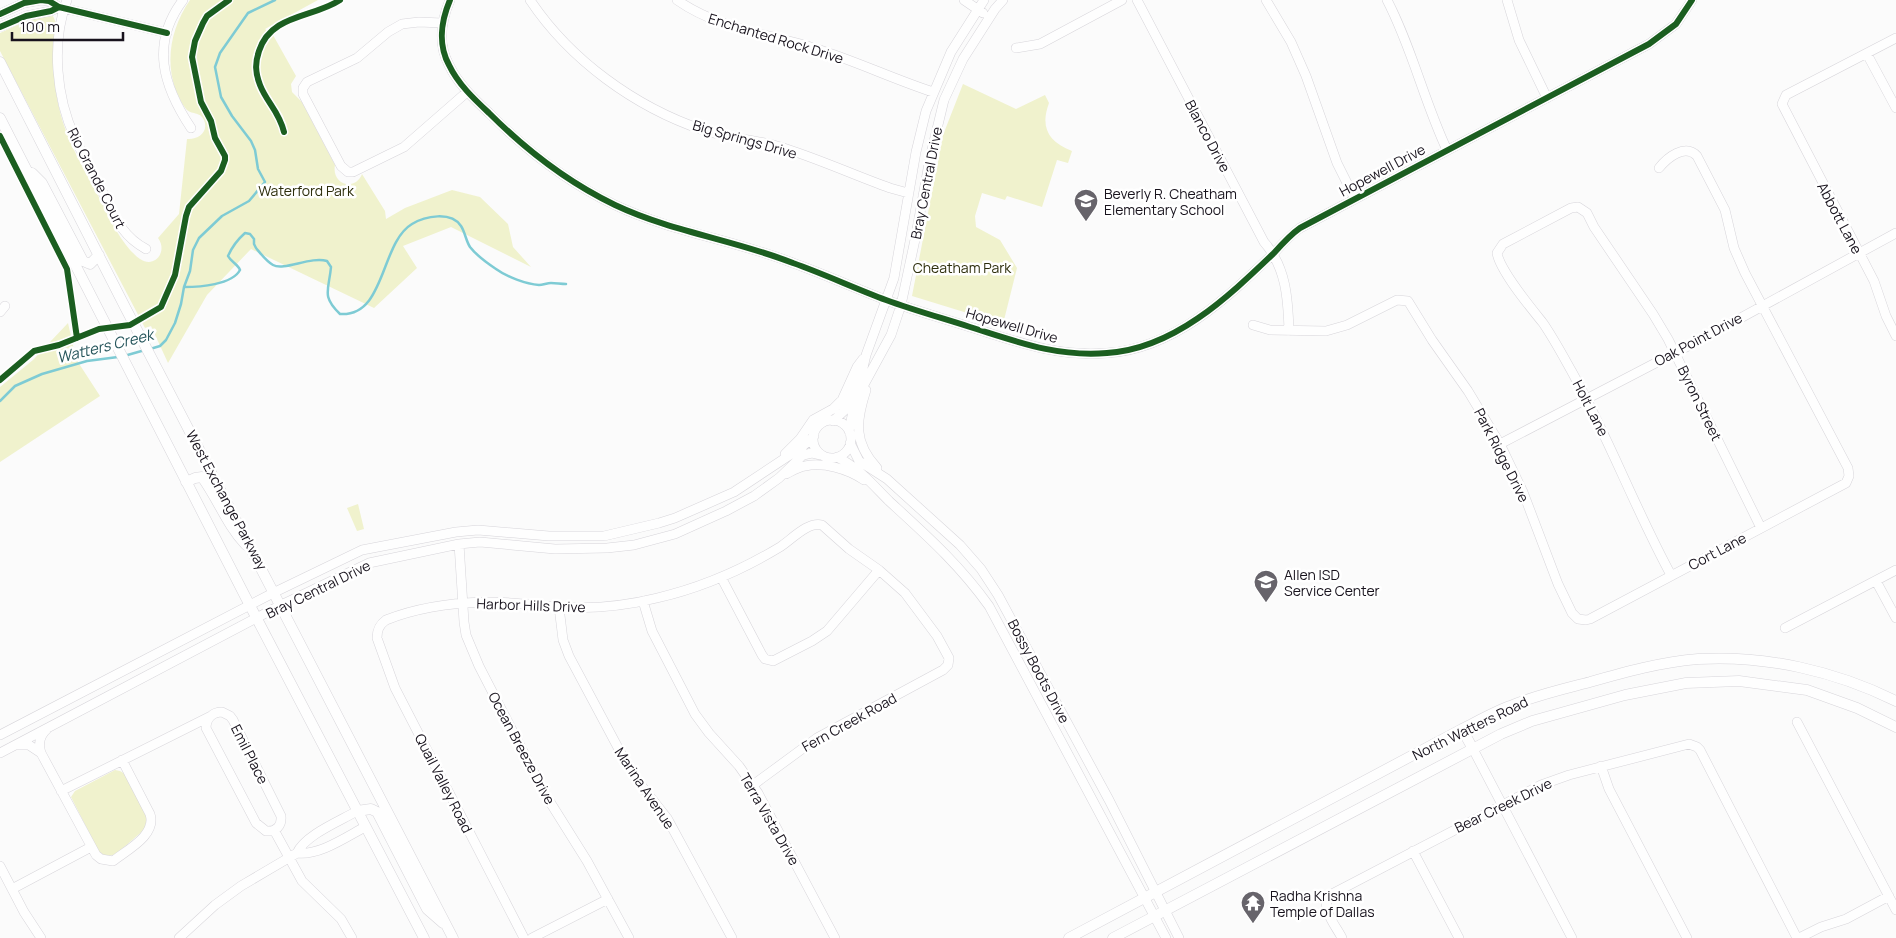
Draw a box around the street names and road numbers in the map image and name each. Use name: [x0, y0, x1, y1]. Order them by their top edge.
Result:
street label: Enchanted Rock Drive: [706, 8, 846, 68]
street label: Blanco Drive: [1181, 97, 1235, 175]
street label: Big Springs Drive: [691, 115, 799, 163]
street label: Rio Grande Court: [63, 125, 131, 232]
street label: Bray Central Drive: [906, 125, 946, 241]
street label: Hopewell Drive: [1336, 139, 1428, 201]
street label: Abbott Lane: [1813, 179, 1867, 257]
street label: Hopewell Drive: [964, 303, 1060, 347]
street label: Oak Point Drive: [1651, 308, 1745, 370]
street label: Byron Street: [1674, 362, 1727, 444]
street label: Holt Lane: [1569, 377, 1613, 439]
street label: Park Ridge Drive: [1470, 405, 1534, 505]
street label: West Exchange Parkway: [182, 427, 272, 574]
street label: Cort Lane: [1685, 528, 1749, 574]
street label: Bray Central Drive: [263, 555, 373, 623]
street label: Harbor Hills Drive: [476, 594, 586, 616]
street label: Bossy Boots Drive: [1004, 616, 1074, 726]
street label: Ocean Breeze Drive: [484, 688, 560, 808]
street label: Fern Creek Road: [798, 688, 900, 756]
street label: North Watters Road: [1409, 692, 1531, 764]
street label: Emil Place: [227, 721, 273, 787]
street label: Quail Valley Road: [411, 730, 477, 836]
street label: Marina Avenue: [611, 743, 679, 833]
street label: Terra Vista Drive: [736, 769, 804, 869]
street label: Bear Creek Drive: [1451, 773, 1555, 837]

